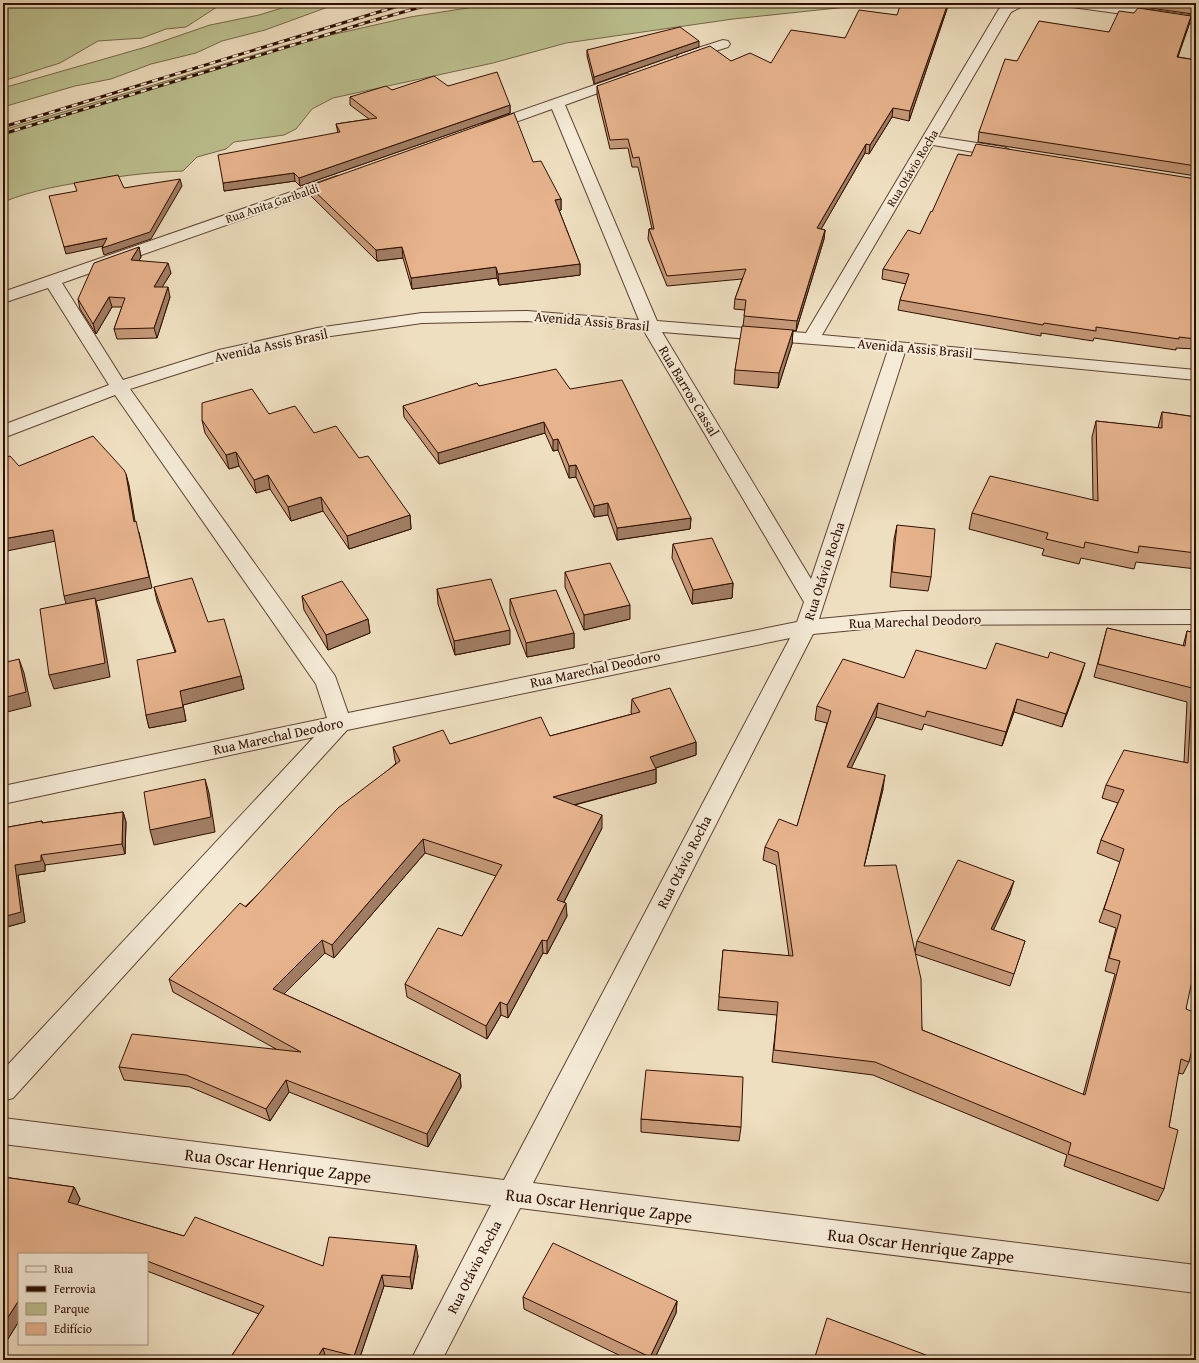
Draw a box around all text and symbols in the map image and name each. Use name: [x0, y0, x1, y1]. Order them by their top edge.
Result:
street label: Rua Otávio Rocha: [882, 126, 942, 210]
street label: Rua Anita Garibaldi: [223, 179, 322, 227]
street label: Avenida Assis Brasil: [533, 306, 651, 336]
street label: Avenida Assis Brasil: [212, 323, 330, 367]
street label: Avenida Assis Brasil: [856, 333, 974, 363]
street label: Rua Barros Cassal: [654, 342, 724, 440]
street label: Rua Otávio Rocha: [799, 519, 849, 623]
street label: Rua Marechal Deodoro: [848, 609, 982, 633]
street label: Rua Marechal Deodoro: [528, 645, 662, 693]
street label: Rua Marechal Deodoro: [211, 712, 345, 760]
street label: Rua Otávio Rocha: [652, 812, 716, 912]
street label: Rua Oscar Henrique Zappe: [183, 1141, 373, 1189]
street label: Rua Oscar Henrique Zappe: [504, 1181, 694, 1229]
street label: Rua Otávio Rocha: [442, 1217, 506, 1317]
street label: Rua Oscar Henrique Zappe: [826, 1221, 1016, 1269]
legend: [18, 1253, 148, 1345]
text: Rua: [54, 1260, 73, 1277]
text: Ferrovia: [54, 1280, 96, 1297]
text: Parque: [54, 1300, 90, 1317]
text: Edifício: [54, 1320, 92, 1337]

